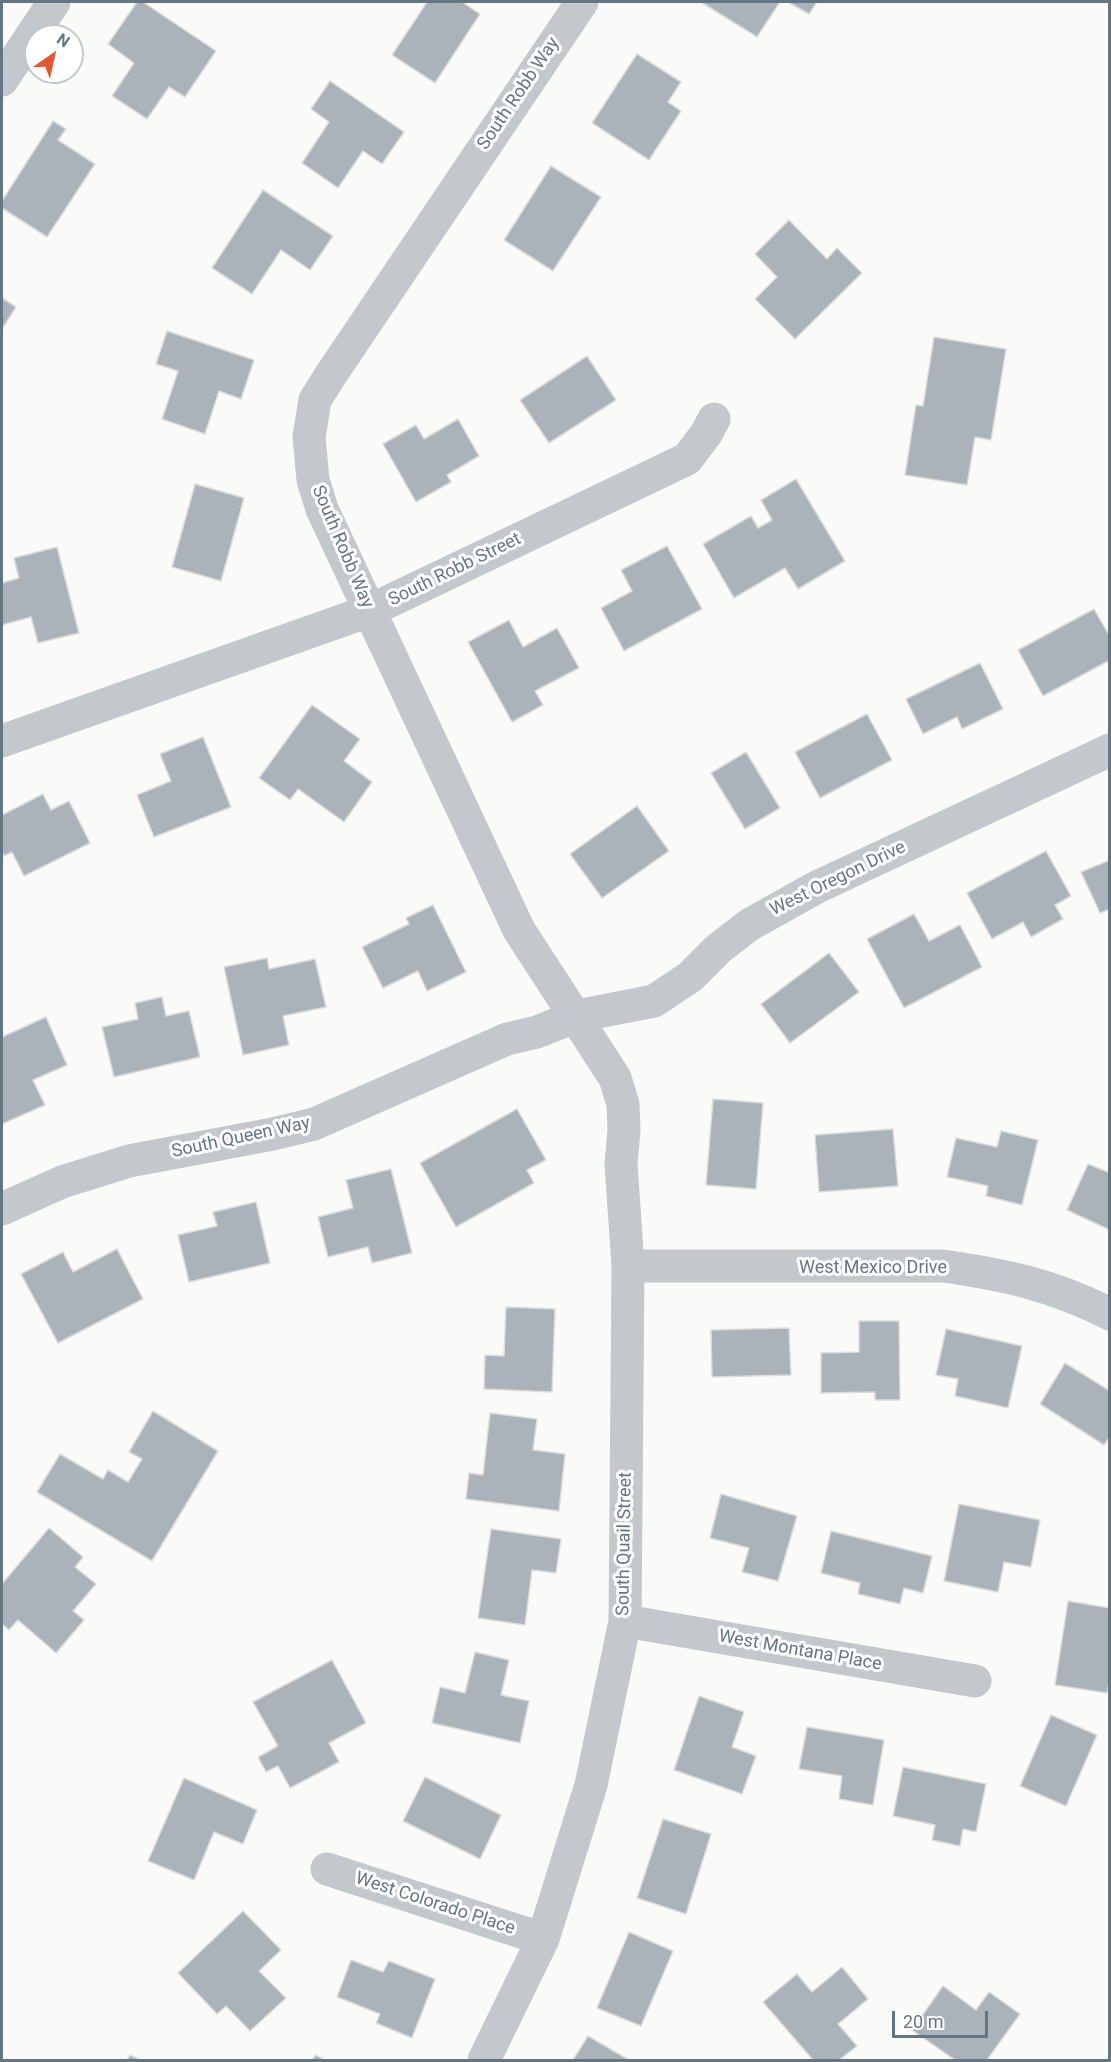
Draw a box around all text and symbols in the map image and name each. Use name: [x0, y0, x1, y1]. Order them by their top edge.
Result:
north arrow: [24, 24, 84, 84]
text: N: [53, 29, 73, 51]
street label: South Robb Way: [473, 34, 565, 154]
street label: South Robb Way: [306, 482, 378, 612]
street label: South Robb Street: [385, 529, 525, 611]
street label: West Oregon Drive: [767, 837, 909, 921]
street label: South Queen Way: [170, 1113, 312, 1163]
street label: West Mexico Drive: [799, 1257, 947, 1279]
street label: South Quail Street: [613, 1472, 637, 1616]
street label: West Montana Place: [717, 1626, 883, 1676]
street label: West Colorado Place: [353, 1868, 517, 1940]
scale bar: [895, 1999, 991, 2037]
text: 20 m: [903, 2011, 943, 2032]

